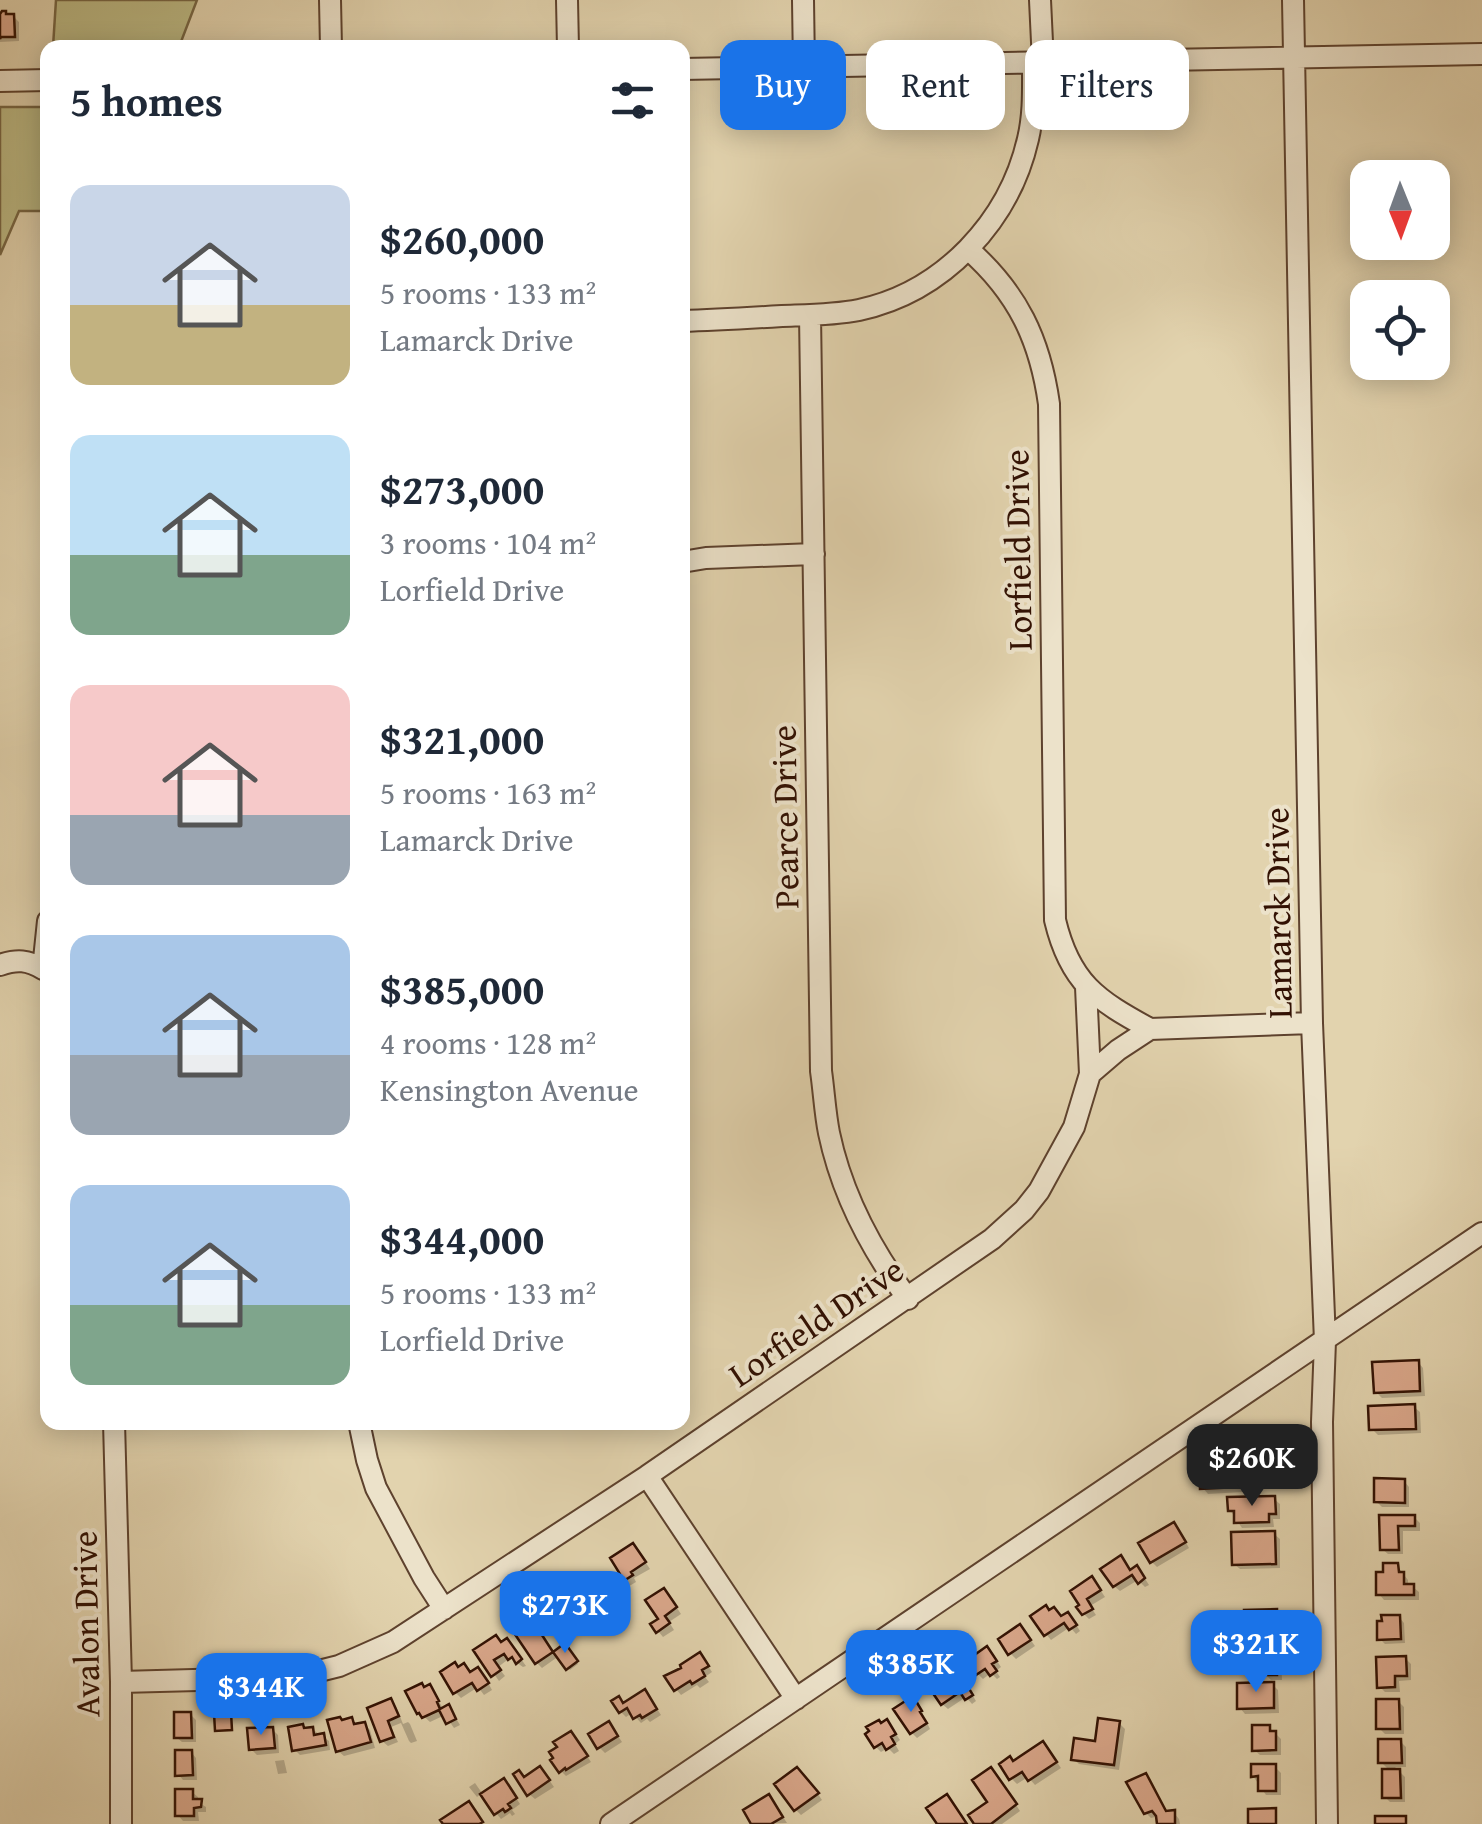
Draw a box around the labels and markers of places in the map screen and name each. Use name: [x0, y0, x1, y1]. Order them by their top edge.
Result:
pin: $260K: [1182, 1424, 1322, 1509]
pin: $273K: [495, 1571, 635, 1656]
pin: $321K: [1186, 1610, 1326, 1695]
pin: $385K: [841, 1630, 981, 1715]
pin: $344K: [191, 1653, 331, 1738]

